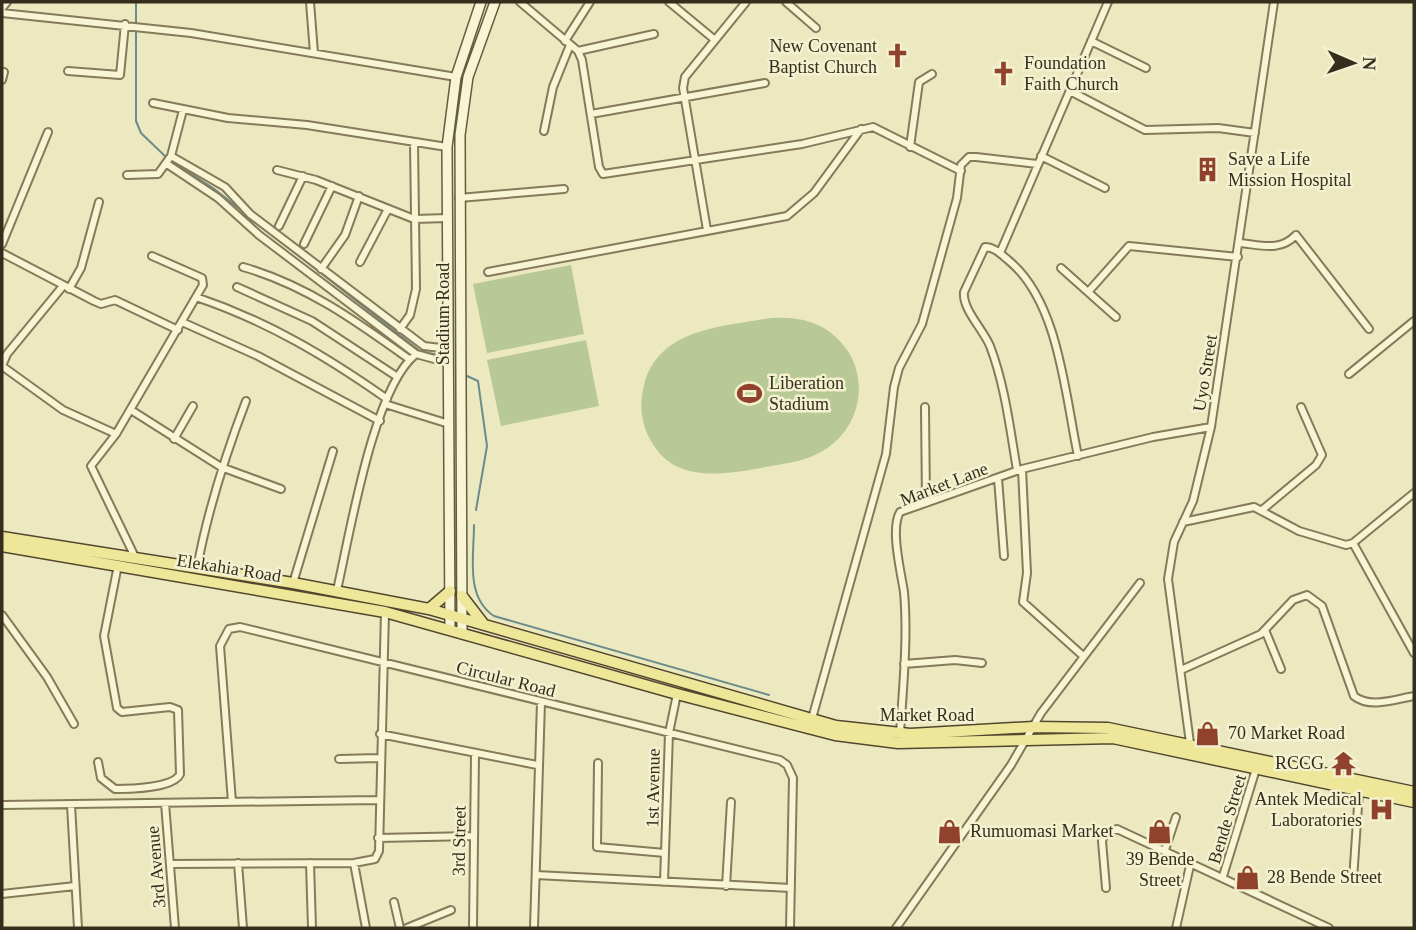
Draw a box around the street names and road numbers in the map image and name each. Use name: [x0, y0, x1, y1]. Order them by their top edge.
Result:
street label: Stadium Road: [433, 263, 453, 365]
street label: Uyo Street: [1189, 333, 1221, 413]
street label: Market Lane: [897, 458, 991, 510]
street label: Elekahia Road: [175, 550, 283, 586]
street label: Circular Road: [454, 657, 558, 701]
street label: Market Road: [880, 705, 974, 725]
street label: 1st Avenue: [642, 748, 664, 828]
street label: Bende Street: [1204, 772, 1250, 866]
street label: 3rd Street: [448, 806, 470, 876]
street label: 3rd Avenue: [142, 825, 170, 909]

